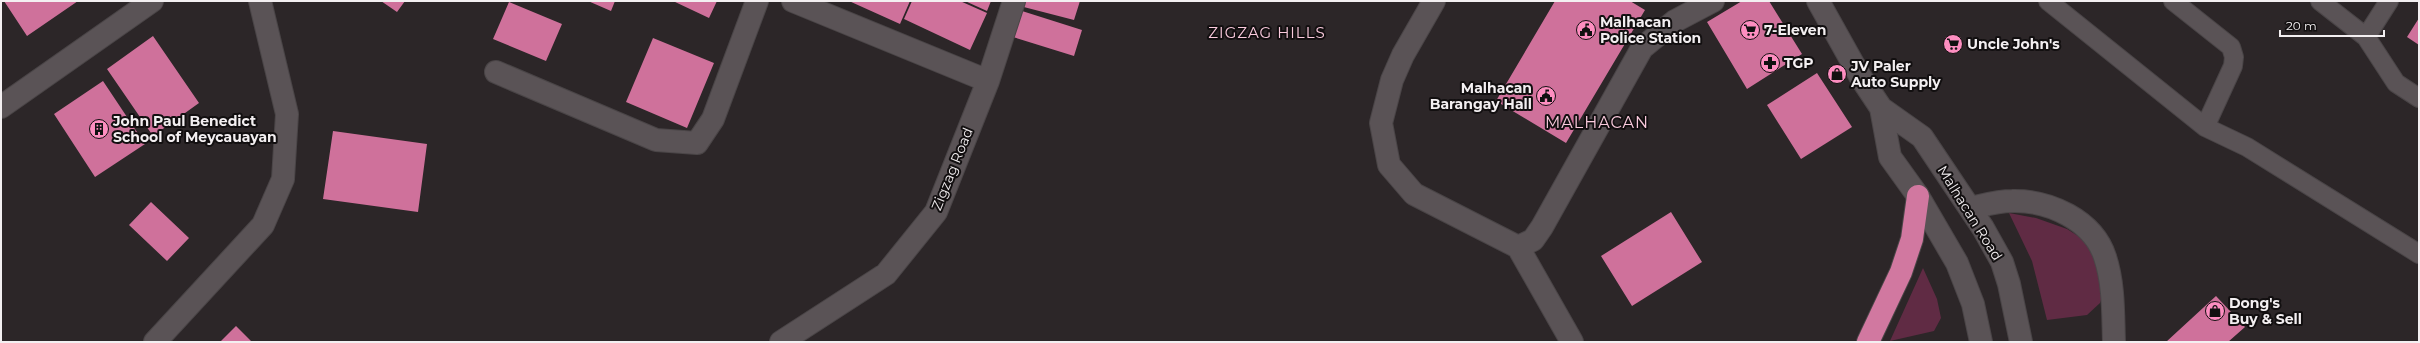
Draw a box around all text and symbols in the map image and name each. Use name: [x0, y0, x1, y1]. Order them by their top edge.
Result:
scale bar: [2280, 12, 2384, 38]
place label: Malhacan Police Station: [1600, 13, 1701, 47]
text: 20 m: [2286, 18, 2317, 33]
public building icon: Malhacan Police Station: [1575, 19, 1597, 41]
supermarket icon: 7-Eleven: [1739, 19, 1761, 41]
place label: 7-Eleven: [1764, 21, 1826, 39]
district label: ZIGZAG HILLS: [1208, 23, 1326, 42]
supermarket icon: Uncle John's: [1942, 33, 1964, 55]
place label: Uncle John's: [1967, 35, 2060, 53]
pharmacy icon: TGP: [1759, 52, 1781, 74]
place label: TGP: [1784, 54, 1814, 72]
place label: JV Paler Auto Supply: [1850, 57, 1941, 91]
shop icon: JV Paler Auto Supply: [1826, 63, 1848, 85]
place label: Malhacan Barangay Hall: [1430, 79, 1532, 113]
public building icon: Malhacan Barangay Hall: [1535, 85, 1557, 107]
place label: John Paul Benedict School of Meycauayan: [112, 112, 277, 146]
district label: MALHACAN: [1545, 113, 1649, 132]
building icon: John Paul Benedict School of Meycauayan: [88, 118, 110, 140]
street label: Zigzag Road: [927, 125, 977, 213]
street label: Malhacan Road: [1933, 162, 2007, 264]
place label: Dong's Buy & Sell: [2229, 294, 2302, 328]
shop icon: Dong's Buy & Sell: [2204, 300, 2226, 322]

